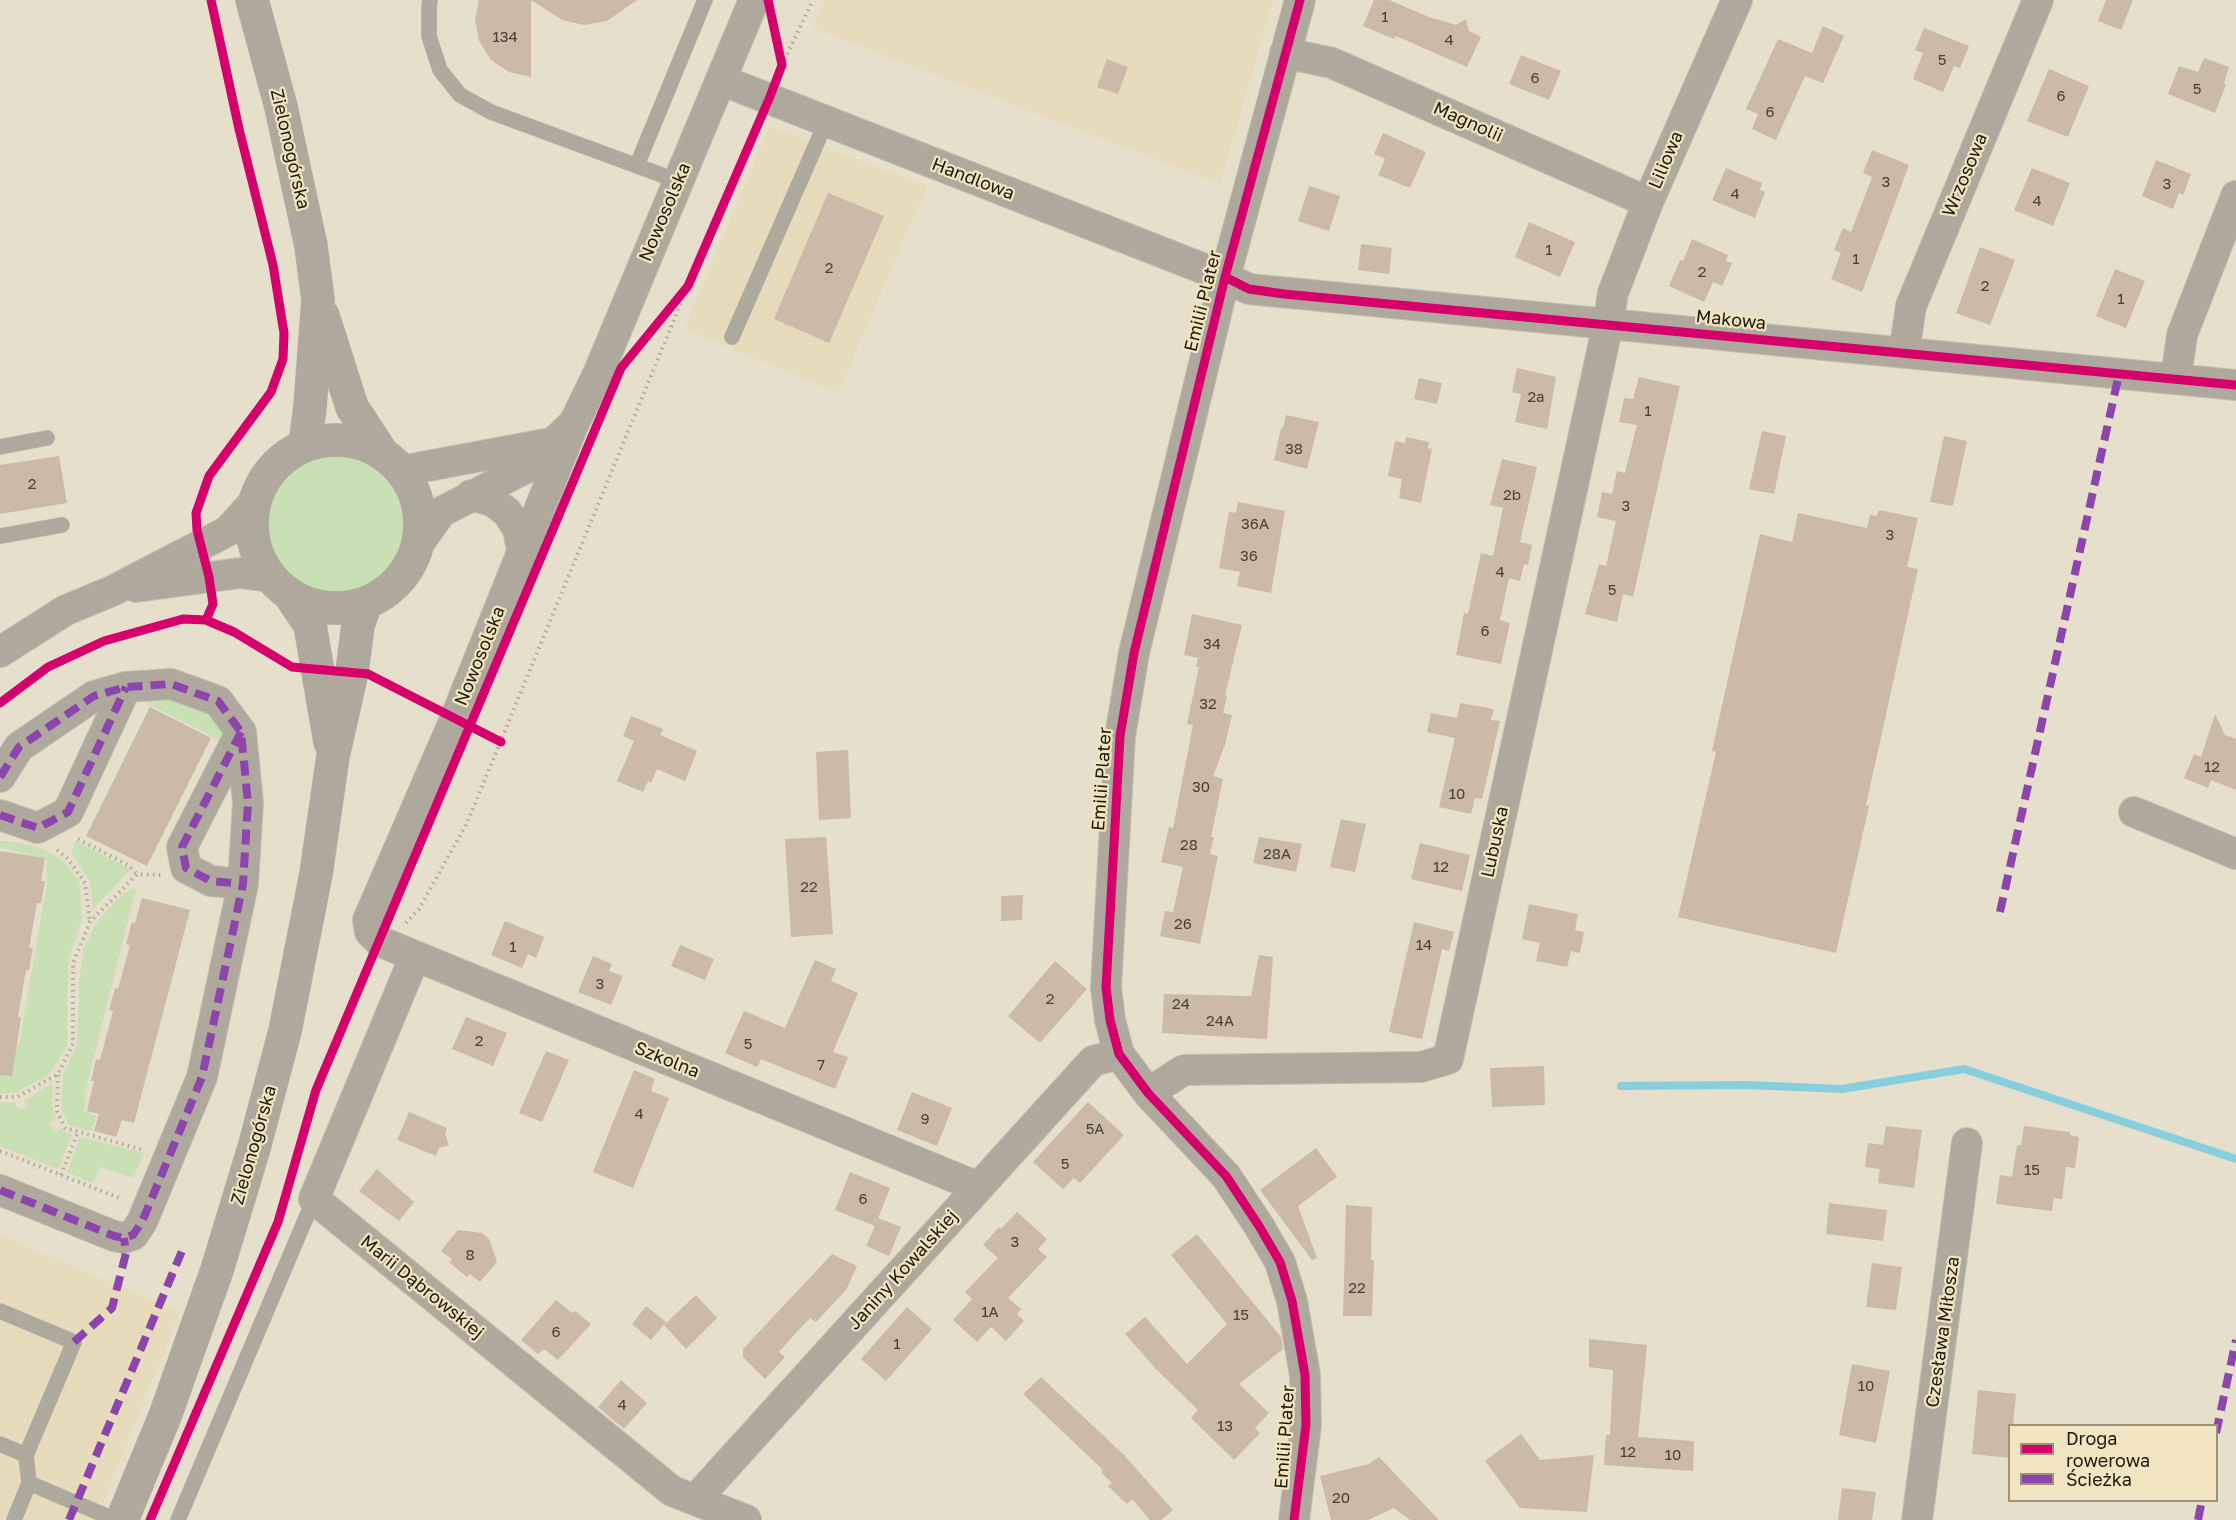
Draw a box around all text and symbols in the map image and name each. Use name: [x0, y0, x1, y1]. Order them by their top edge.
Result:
house number: 1: [1381, 8, 1389, 26]
house number: 134: [492, 28, 518, 46]
house number: 4: [1444, 31, 1454, 49]
house number: 5: [1938, 51, 1946, 69]
house number: 6: [1530, 69, 1540, 87]
house number: 5: [2193, 80, 2201, 98]
street label: Zielonogórska: [266, 87, 314, 211]
house number: 6: [2056, 87, 2066, 105]
street label: Magnolii: [1430, 97, 1506, 147]
house number: 6: [1765, 103, 1775, 121]
street label: Liliowa: [1644, 128, 1688, 192]
street label: Wrzosowa: [1938, 130, 1992, 220]
street label: Handlowa: [929, 153, 1017, 205]
street label: Nowosolska: [634, 159, 696, 265]
house number: 3: [1882, 173, 1890, 191]
house number: 3: [2163, 175, 2171, 193]
house number: 4: [1730, 185, 1740, 203]
house number: 4: [2032, 192, 2042, 210]
house number: 1: [1545, 241, 1553, 259]
street label: Emilii Plater: [1180, 248, 1226, 354]
house number: 1: [1852, 250, 1860, 268]
house number: 2: [825, 259, 833, 277]
house number: 2: [1698, 263, 1706, 281]
house number: 2: [1981, 277, 1989, 295]
house number: 1: [2117, 290, 2125, 308]
street label: Makowa: [1695, 306, 1767, 334]
house number: 2a: [1527, 388, 1545, 406]
house number: 1: [1644, 402, 1652, 420]
house number: 38: [1285, 440, 1303, 458]
house number: 2: [28, 475, 36, 493]
house number: 2b: [1503, 486, 1521, 504]
house number: 3: [1622, 497, 1630, 515]
house number: 36A: [1241, 515, 1269, 533]
house number: 3: [1886, 526, 1894, 544]
house number: 36: [1240, 547, 1258, 565]
house number: 4: [1495, 563, 1505, 581]
house number: 5: [1608, 581, 1616, 599]
street label: Nowosolska: [450, 603, 510, 709]
house number: 6: [1480, 622, 1490, 640]
house number: 34: [1203, 635, 1221, 653]
house number: 32: [1199, 695, 1217, 713]
street label: Emilii Plater: [1088, 726, 1116, 832]
house number: 12: [2204, 758, 2220, 776]
house number: 30: [1192, 778, 1210, 796]
house number: 10: [1449, 785, 1465, 803]
street label: Lubuska: [1477, 804, 1513, 880]
house number: 28: [1180, 836, 1198, 854]
house number: 28A: [1263, 845, 1291, 863]
house number: 12: [1433, 858, 1449, 876]
house number: 22: [800, 878, 818, 896]
house number: 26: [1174, 915, 1192, 933]
house number: 14: [1416, 936, 1432, 954]
house number: 1: [509, 938, 517, 956]
house number: 3: [596, 975, 604, 993]
house number: 2: [1046, 990, 1054, 1008]
house number: 24: [1172, 995, 1190, 1013]
house number: 24A: [1206, 1012, 1234, 1030]
house number: 2: [475, 1032, 483, 1050]
house number: 5: [744, 1035, 752, 1053]
street label: Szkolna: [631, 1037, 703, 1083]
house number: 7: [817, 1056, 825, 1074]
street label: Zielonogórska: [227, 1083, 281, 1207]
house number: 4: [634, 1105, 644, 1123]
house number: 9: [920, 1110, 930, 1128]
house number: 5A: [1086, 1120, 1104, 1138]
house number: 5: [1061, 1155, 1069, 1173]
house number: 15: [2024, 1161, 2040, 1179]
house number: 6: [858, 1190, 868, 1208]
street label: Janiny Kowalskiej: [843, 1206, 963, 1334]
street label: Marii Dąbrowskiej: [356, 1231, 488, 1343]
house number: 3: [1011, 1233, 1019, 1251]
house number: 8: [465, 1246, 475, 1264]
street label: Czesława Miłosza: [1922, 1255, 1964, 1409]
house number: 22: [1348, 1279, 1366, 1297]
house number: 1A: [981, 1303, 999, 1321]
house number: 15: [1233, 1306, 1249, 1324]
house number: 6: [551, 1323, 561, 1341]
house number: 1: [893, 1335, 901, 1353]
house number: 10: [1858, 1377, 1874, 1395]
street label: Emilii Plater: [1271, 1384, 1299, 1490]
house number: 4: [617, 1396, 627, 1414]
house number: 13: [1217, 1417, 1233, 1435]
legend: [2008, 1424, 2218, 1502]
text: Droga rowerowa: [2066, 1427, 2150, 1471]
house number: 12: [1620, 1443, 1636, 1461]
house number: 10: [1665, 1446, 1681, 1464]
text: Ścieżka: [2066, 1468, 2132, 1490]
house number: 20: [1332, 1489, 1350, 1507]

